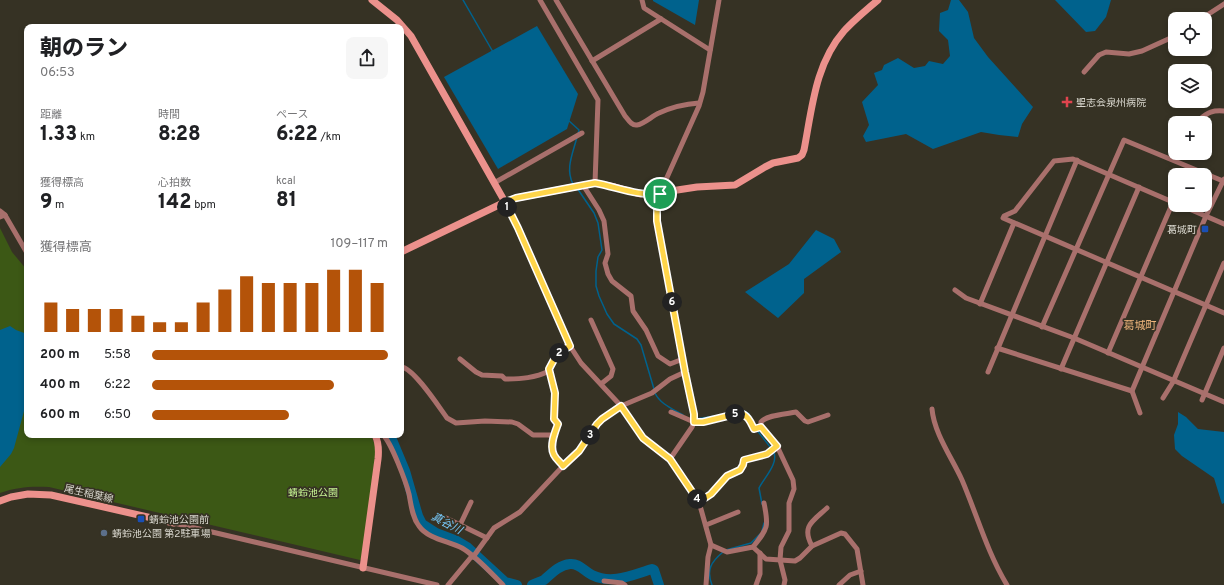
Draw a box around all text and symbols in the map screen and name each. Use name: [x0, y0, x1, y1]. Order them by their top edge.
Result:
map controls: [1168, 12, 1212, 212]
button: locate: [1168, 12, 1212, 56]
text: 朝のラン: [40, 36, 128, 63]
button: share: [346, 37, 388, 79]
button: layers: [1168, 64, 1212, 108]
text: 06:53: [40, 65, 75, 81]
marker: 聖志会泉州病院: [1061, 96, 1073, 108]
place label: 聖志会泉州病院: [1076, 97, 1146, 110]
text: 距離: [40, 108, 62, 122]
text: 時間: [158, 108, 180, 122]
text: ペース: [276, 108, 308, 122]
button: +: [1168, 116, 1212, 160]
text: 1.33: [40, 122, 77, 148]
text: 8:28: [158, 122, 201, 148]
text: 6:22: [276, 122, 318, 148]
text: km: [77, 130, 95, 144]
text: /km: [318, 130, 341, 144]
button: −: [1168, 168, 1212, 212]
text: kcal: [276, 174, 296, 188]
text: 獲得標高: [40, 176, 84, 190]
text: 心拍数: [158, 176, 191, 190]
pin: [643, 177, 677, 211]
icon: arrive: [649, 183, 671, 205]
text: 81: [276, 188, 297, 214]
text: 9: [40, 190, 52, 216]
text: 142: [158, 190, 192, 216]
pin: 1: [497, 197, 517, 217]
text: m: [52, 198, 64, 212]
text: bpm: [192, 198, 216, 212]
text: 1: [505, 200, 509, 214]
place label: 葛城町: [1167, 224, 1197, 237]
marker: 葛城町: [1200, 224, 1210, 234]
text: 109–117 m: [330, 236, 388, 252]
text: 獲得標高: [40, 240, 92, 256]
pin: 6: [662, 292, 682, 312]
text: 6: [669, 295, 675, 309]
district label: 葛城町: [1124, 319, 1157, 333]
pin: 2: [549, 343, 569, 363]
text: 2: [556, 346, 562, 360]
text: 200 m: [40, 347, 80, 363]
text: 5:58: [104, 347, 131, 363]
text: 400 m: [40, 377, 80, 393]
text: 6:22: [104, 377, 131, 393]
pin: 5: [725, 404, 745, 424]
text: 600 m: [40, 407, 80, 423]
text: 6:50: [104, 407, 131, 423]
text: 5: [732, 407, 738, 421]
pin: 3: [580, 425, 600, 445]
text: 3: [587, 428, 593, 442]
street label: 尾生稲葉線: [63, 483, 114, 506]
park label: 蜻蛉池公園: [288, 487, 338, 500]
pin: 4: [687, 489, 707, 509]
text: 4: [693, 492, 701, 506]
water label: 真谷川: [429, 510, 465, 538]
marker: 蜻蛉池公園前: [136, 514, 146, 524]
place label: 蜻蛉池公園前: [149, 514, 209, 527]
marker: 蜻蛉池公園 第2駐車場: [99, 528, 109, 538]
place label: 蜻蛉池公園 第2駐車場: [112, 528, 210, 541]

